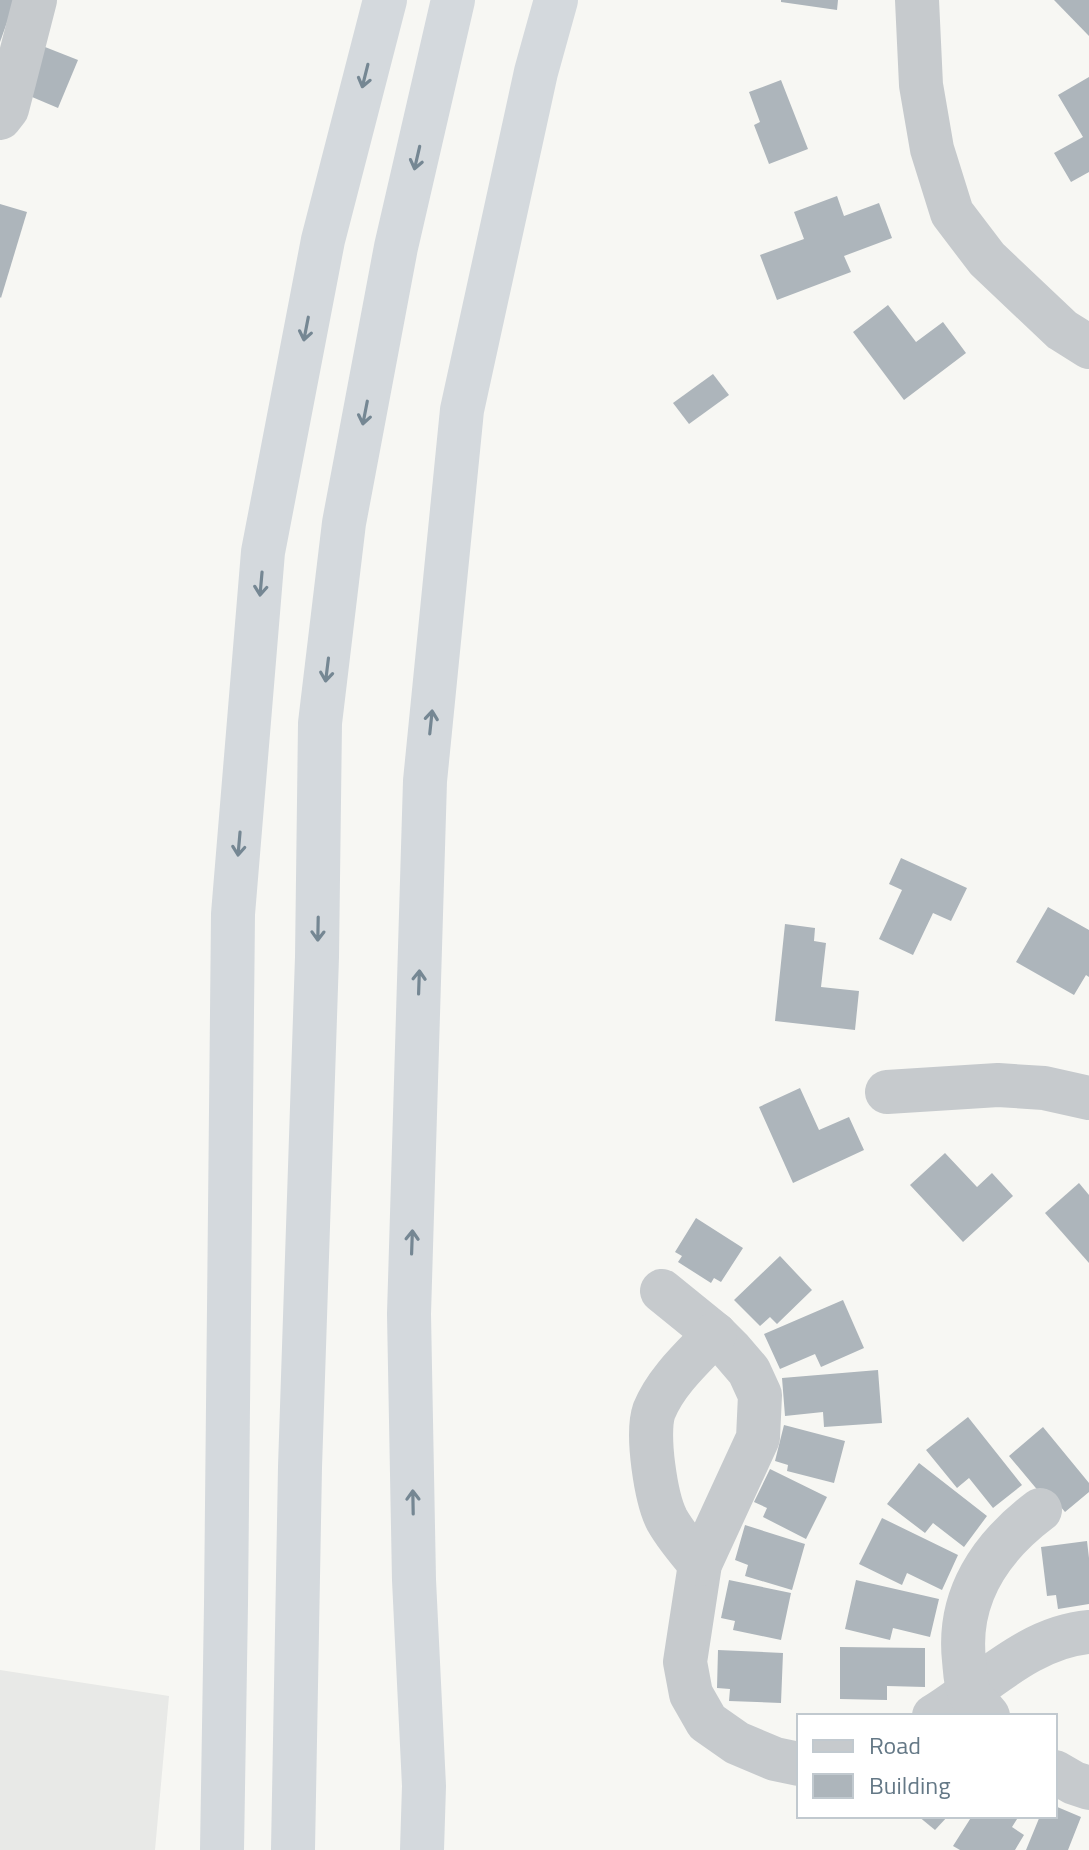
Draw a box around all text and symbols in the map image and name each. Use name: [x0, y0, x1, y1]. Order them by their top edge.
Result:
one-way arrow: [357, 62, 372, 88]
one-way arrow: [409, 145, 424, 170]
one-way arrow: [298, 315, 313, 341]
one-way arrow: [357, 399, 372, 425]
one-way arrow: [253, 571, 268, 597]
one-way arrow: [319, 656, 334, 682]
one-way arrow: [424, 710, 439, 736]
one-way arrow: [231, 830, 246, 857]
one-way arrow: [310, 915, 326, 942]
one-way arrow: [412, 969, 427, 996]
one-way arrow: [404, 1229, 419, 1256]
one-way arrow: [405, 1489, 421, 1516]
legend: [797, 1714, 1057, 1818]
text: Road: [869, 1727, 921, 1763]
text: Building: [869, 1767, 951, 1803]

